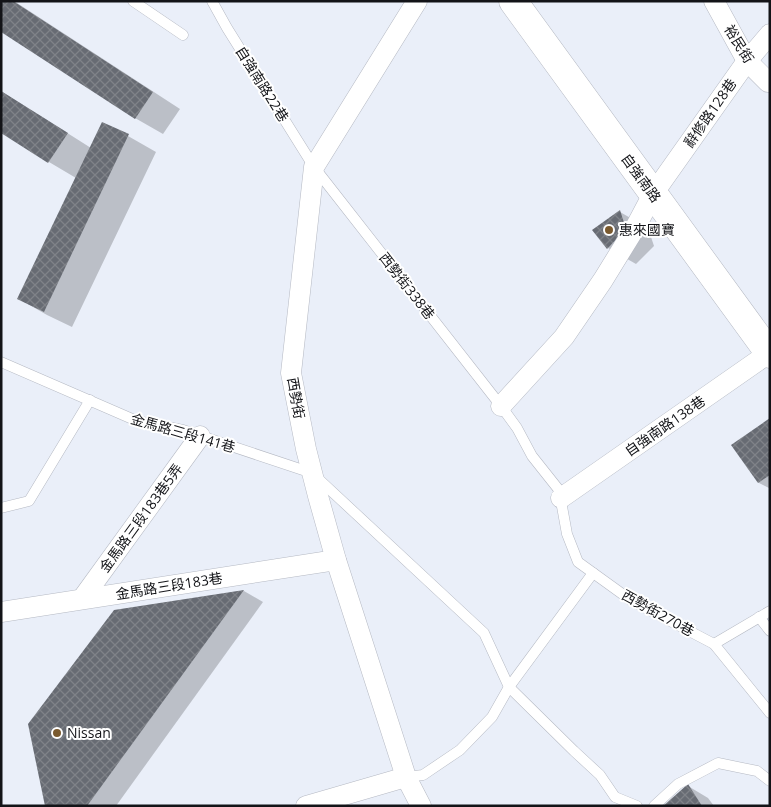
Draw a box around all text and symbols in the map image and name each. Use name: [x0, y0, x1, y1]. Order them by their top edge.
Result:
street label: 裕民街: [720, 21, 759, 67]
street label: 自強南路22巷: [232, 42, 293, 125]
street label: 辭修路128巷: [679, 74, 740, 151]
street label: 自強南路: [617, 149, 666, 206]
place label: 惠來國寶: [619, 220, 675, 239]
marker: 惠來國寶: [603, 224, 615, 236]
street label: 西勢街338巷: [375, 248, 440, 323]
street label: 西勢街: [283, 376, 309, 420]
street label: 自強南路138巷: [621, 391, 709, 460]
street label: 金馬路三段141巷: [129, 409, 238, 457]
street label: 金馬路三段183巷5弄: [95, 460, 186, 576]
street label: 金馬路三段183巷: [114, 568, 224, 603]
street label: 西勢街270巷: [619, 585, 698, 640]
place label: Nissan: [67, 723, 111, 742]
marker: Nissan: [51, 727, 63, 739]

